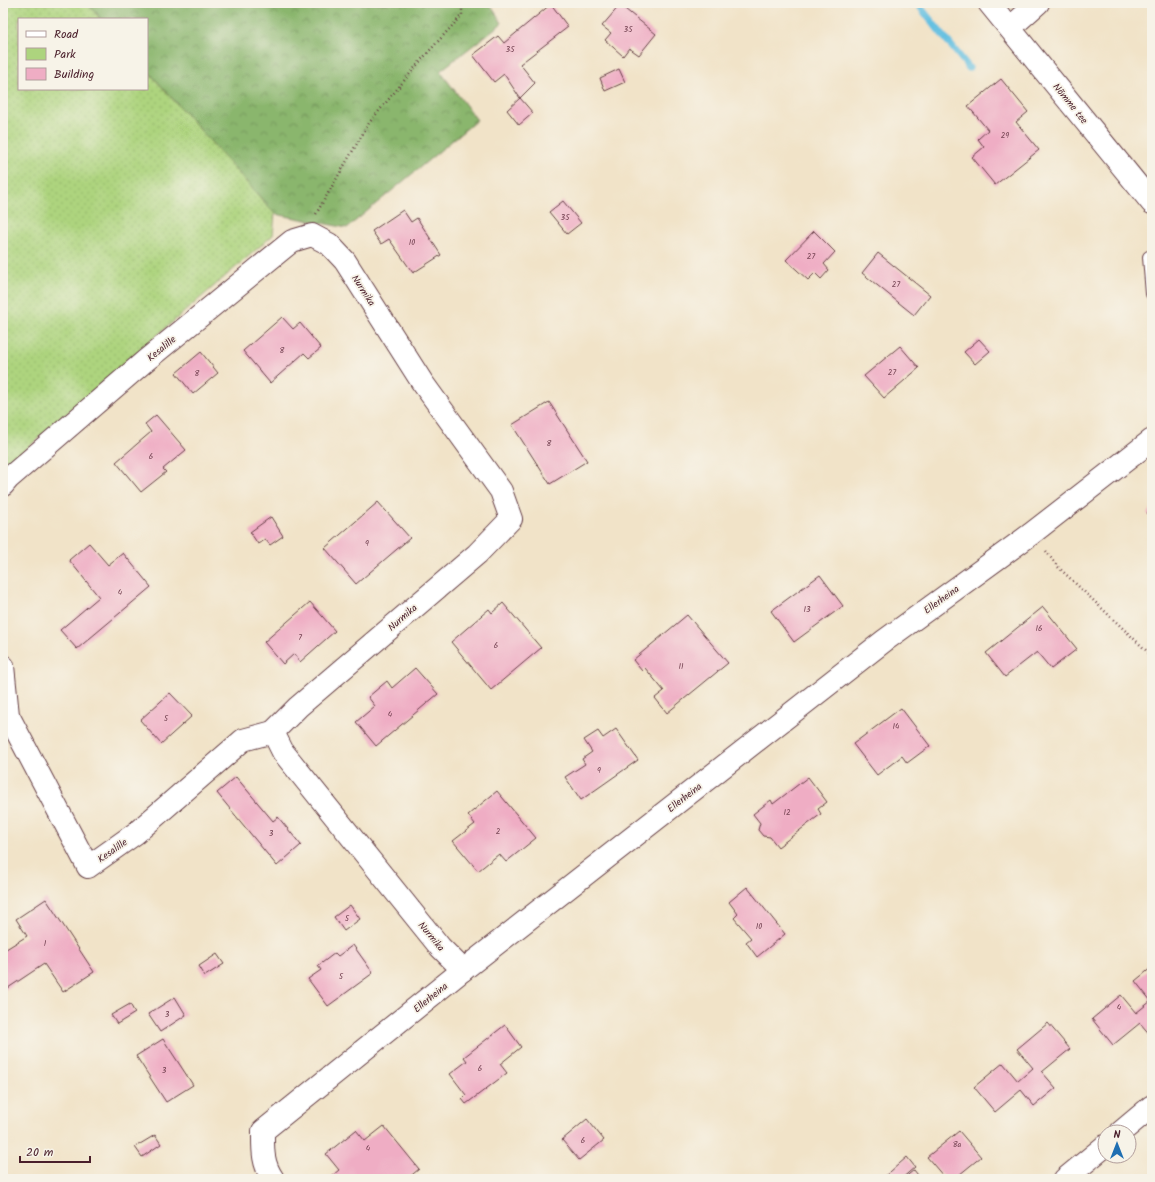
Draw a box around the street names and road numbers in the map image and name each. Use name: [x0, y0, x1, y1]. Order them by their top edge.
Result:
street label: Nõmme tee: [1049, 80, 1092, 128]
street label: Nurmika: [347, 272, 379, 310]
street label: Kesalille: [144, 332, 180, 366]
street label: Ellerheina: [920, 581, 963, 618]
street label: Nurmika: [384, 600, 421, 635]
street label: Ellerheina: [664, 779, 706, 817]
street label: Kesalille: [94, 834, 131, 867]
street label: Nurmika: [414, 918, 449, 955]
street label: Ellerheina: [410, 979, 452, 1017]

